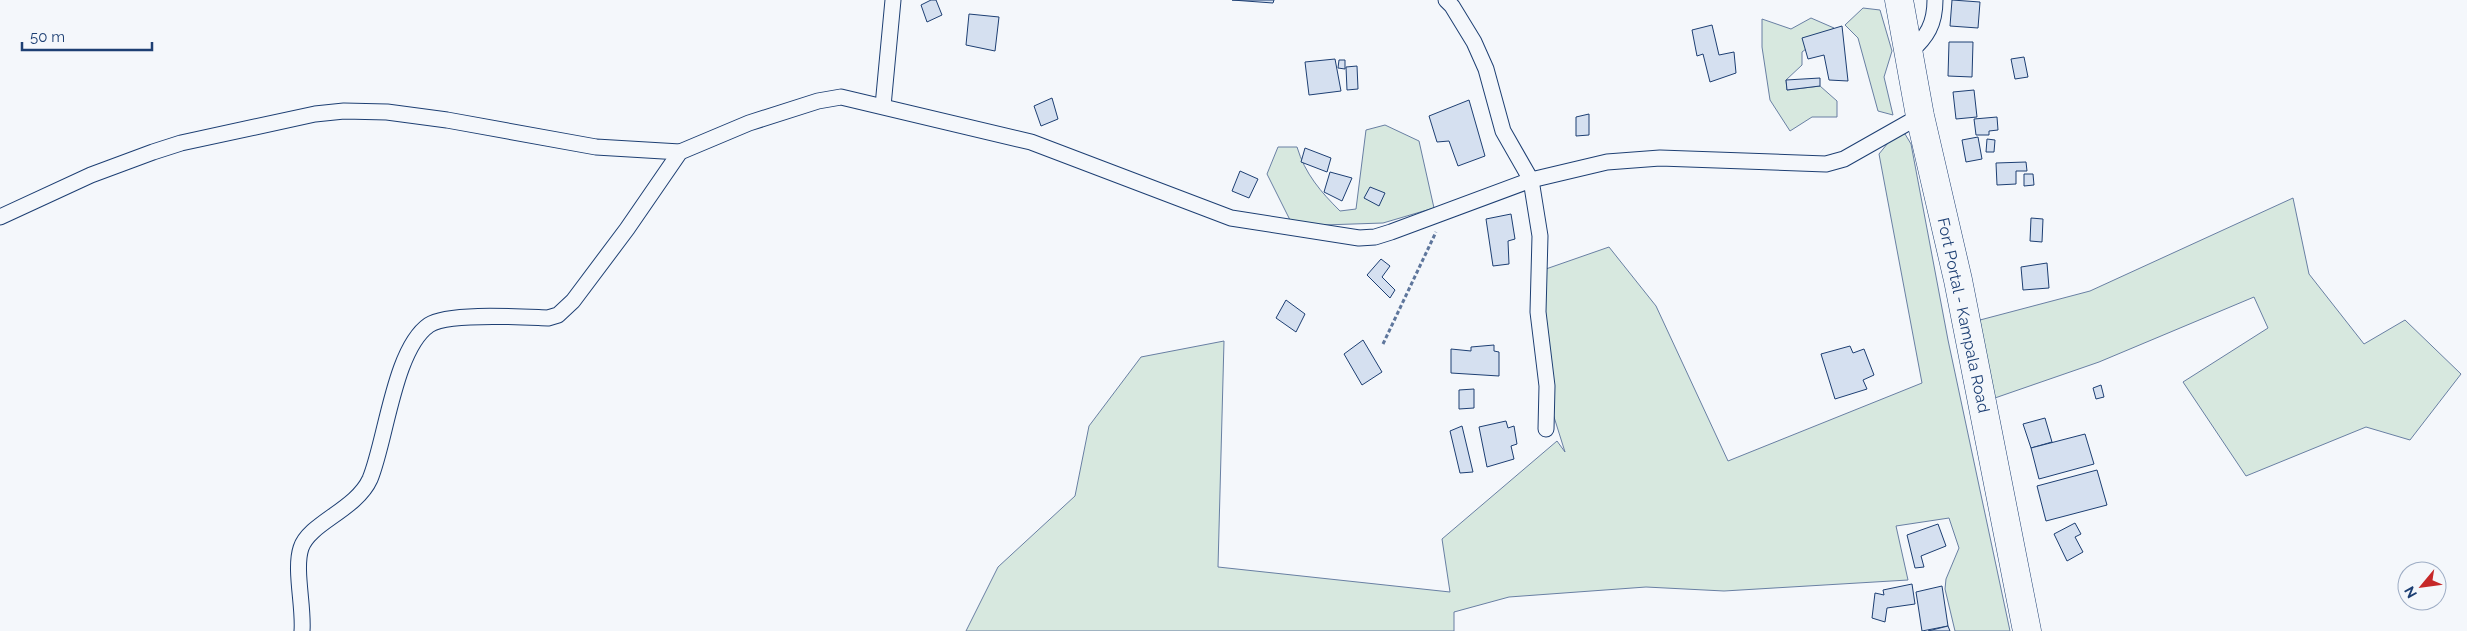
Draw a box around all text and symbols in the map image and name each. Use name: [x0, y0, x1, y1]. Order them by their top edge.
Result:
scale bar: [22, 20, 152, 52]
text: 50 m: [30, 28, 65, 46]
street label: Fort Portal - Kampala Road: [1934, 216, 1994, 415]
north arrow: [2397, 561, 2447, 611]
text: N: [2401, 584, 2420, 601]

